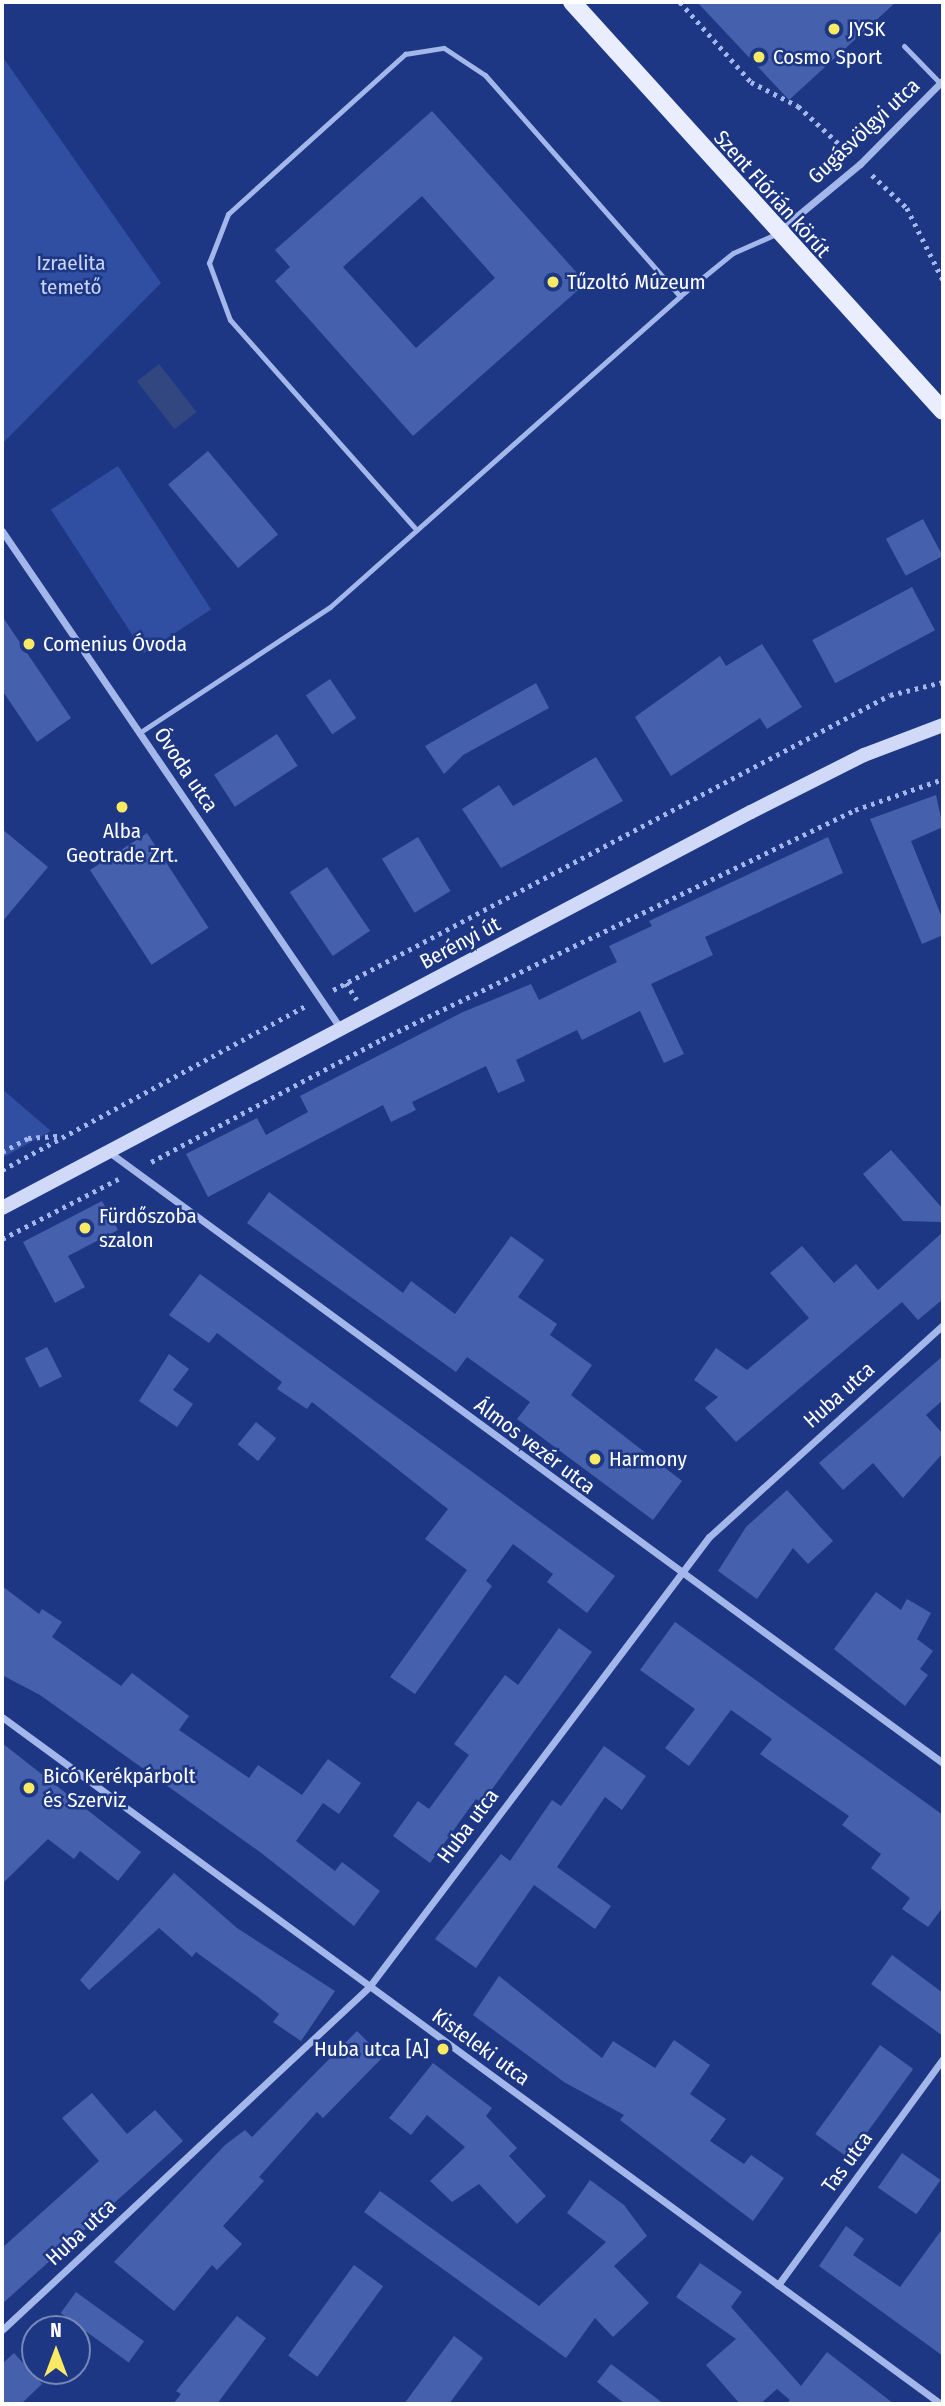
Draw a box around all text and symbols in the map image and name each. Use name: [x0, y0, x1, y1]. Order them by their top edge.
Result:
place label: JYSK: [848, 16, 885, 42]
marker: JYSK: [826, 21, 842, 37]
place label: Cosmo Sport: [773, 44, 882, 70]
marker: Cosmo Sport: [751, 49, 767, 65]
street label: Gugásvölgyi utca: [803, 73, 925, 189]
street label: Szent Flórián körút: [709, 125, 835, 263]
park label: Izraelita temető: [37, 250, 105, 300]
place label: Tűzoltó Múzeum: [567, 269, 706, 295]
marker: Tűzoltó Múzeum: [545, 274, 561, 290]
place label: Comenius Óvoda: [43, 631, 187, 657]
marker: Comenius Óvoda: [21, 636, 37, 652]
street label: Óvoda utca: [149, 723, 223, 817]
marker: Alba Geotrade Zrt.: [114, 799, 130, 815]
place label: Alba Geotrade Zrt.: [66, 818, 178, 868]
street label: Berényi út: [416, 911, 504, 975]
place label: Fürdőszoba szalon: [99, 1203, 197, 1253]
marker: Fürdőszoba szalon: [77, 1220, 93, 1236]
street label: Huba utca: [798, 1357, 880, 1433]
street label: Álmos vezér utca: [470, 1392, 600, 1500]
place label: Harmony: [609, 1446, 687, 1472]
marker: Harmony: [587, 1451, 603, 1467]
place label: Bicó Kerékpárbolt és Szerviz: [43, 1763, 196, 1813]
marker: Bicó Kerékpárbolt és Szerviz: [21, 1780, 37, 1796]
street label: Huba utca: [432, 1784, 504, 1868]
street label: Kisteleki utca: [427, 2003, 535, 2091]
place label: Huba utca [A]: [314, 2036, 429, 2062]
marker: Huba utca [A]: [435, 2041, 451, 2057]
street label: Tas utca: [816, 2127, 878, 2197]
street label: Huba utca: [41, 2193, 121, 2271]
north arrow: [21, 2315, 91, 2385]
text: N: [50, 2319, 62, 2342]

